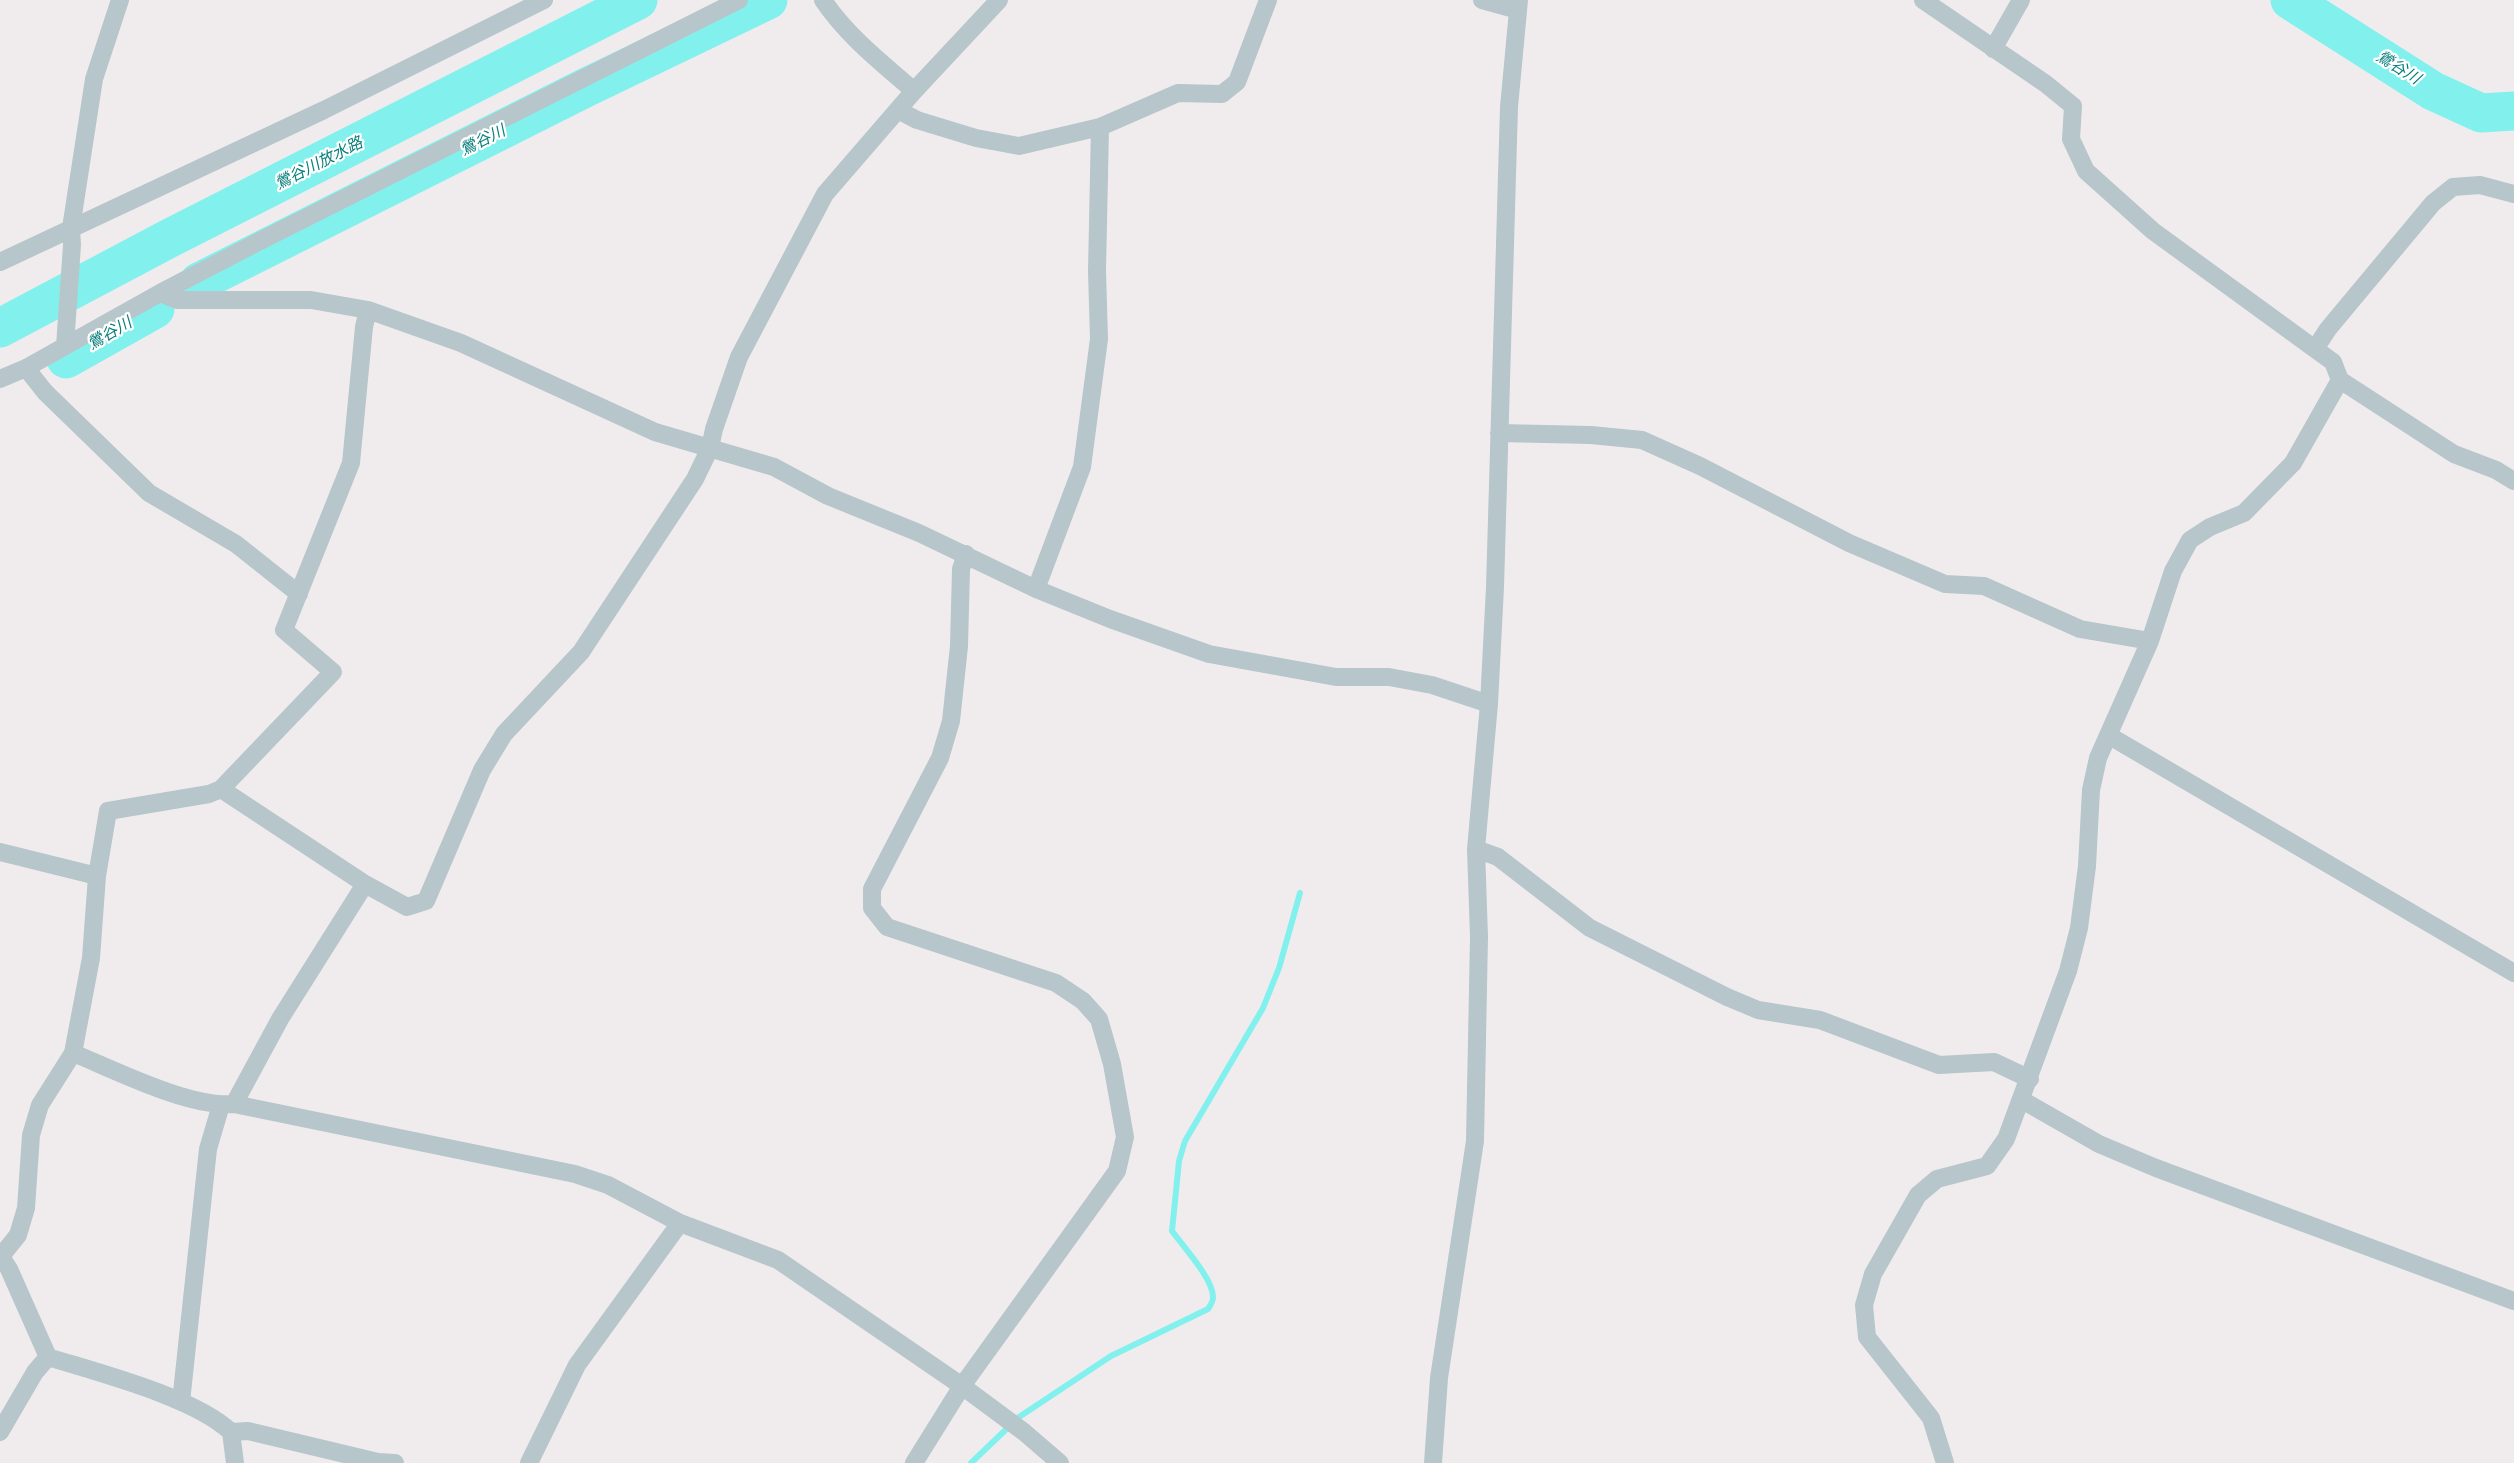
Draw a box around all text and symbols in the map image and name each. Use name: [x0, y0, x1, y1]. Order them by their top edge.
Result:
water label: 鶯谷川: [2373, 47, 2423, 89]
water label: 鶯谷川: [457, 122, 509, 160]
water label: 鶯谷川放水路: [272, 134, 366, 194]
water label: 鶯谷川: [84, 314, 136, 354]

